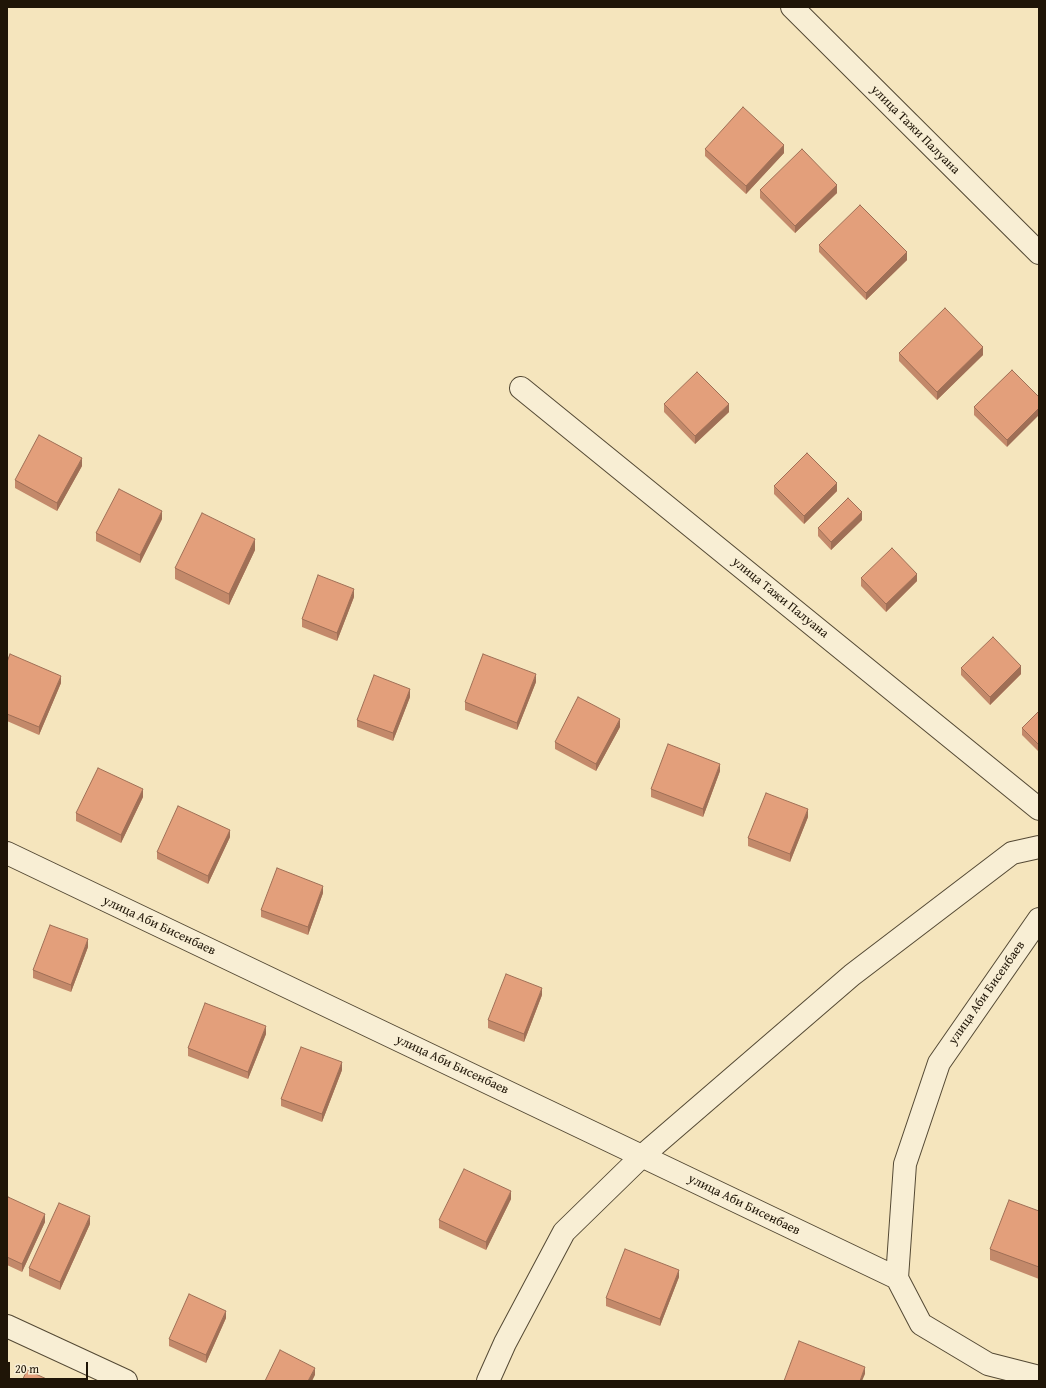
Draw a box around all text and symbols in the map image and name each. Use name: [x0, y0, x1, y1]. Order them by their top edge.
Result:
street label: улица Тажи Палуана: [867, 82, 963, 178]
street label: улица Тажи Палуана: [729, 554, 831, 642]
street label: улица Аби Бисенбаев: [100, 893, 218, 959]
street label: улица Аби Бисенбаев: [945, 938, 1029, 1048]
street label: улица Аби Бисенбаев: [393, 1032, 511, 1098]
street label: улица Аби Бисенбаев: [685, 1171, 803, 1239]
scale bar: [10, 1354, 90, 1380]
text: 20 m: [15, 1360, 39, 1377]

